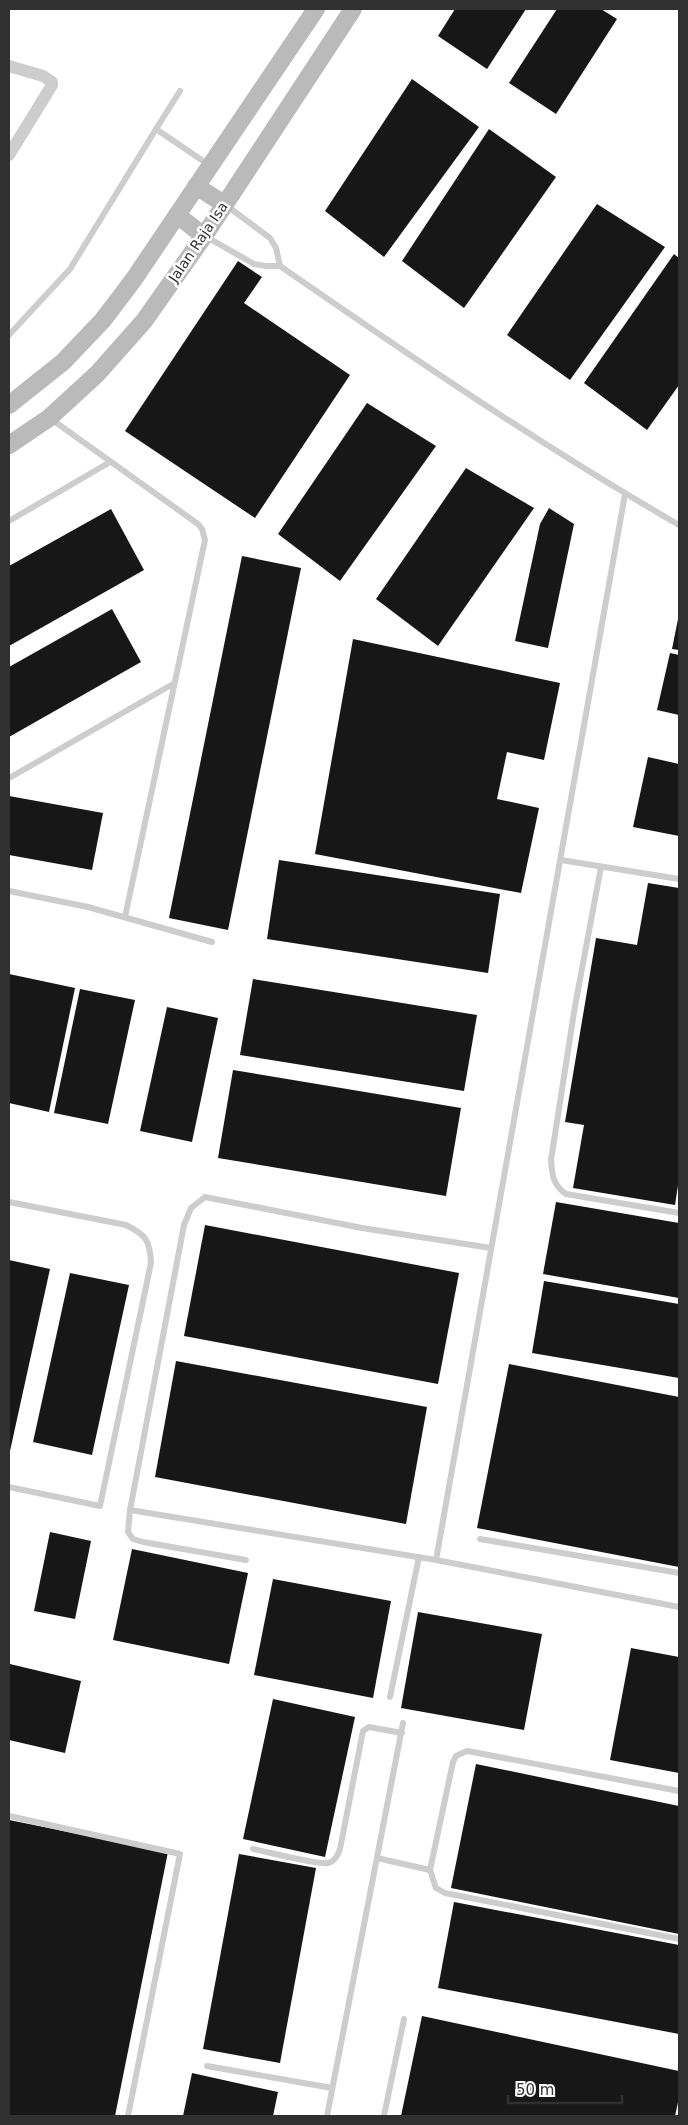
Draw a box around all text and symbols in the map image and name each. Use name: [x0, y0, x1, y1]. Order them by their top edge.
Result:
street label: Jalan Raja Isa: [165, 199, 231, 286]
scale bar: [508, 2072, 622, 2104]
text: 50 m: [516, 2081, 554, 2099]

